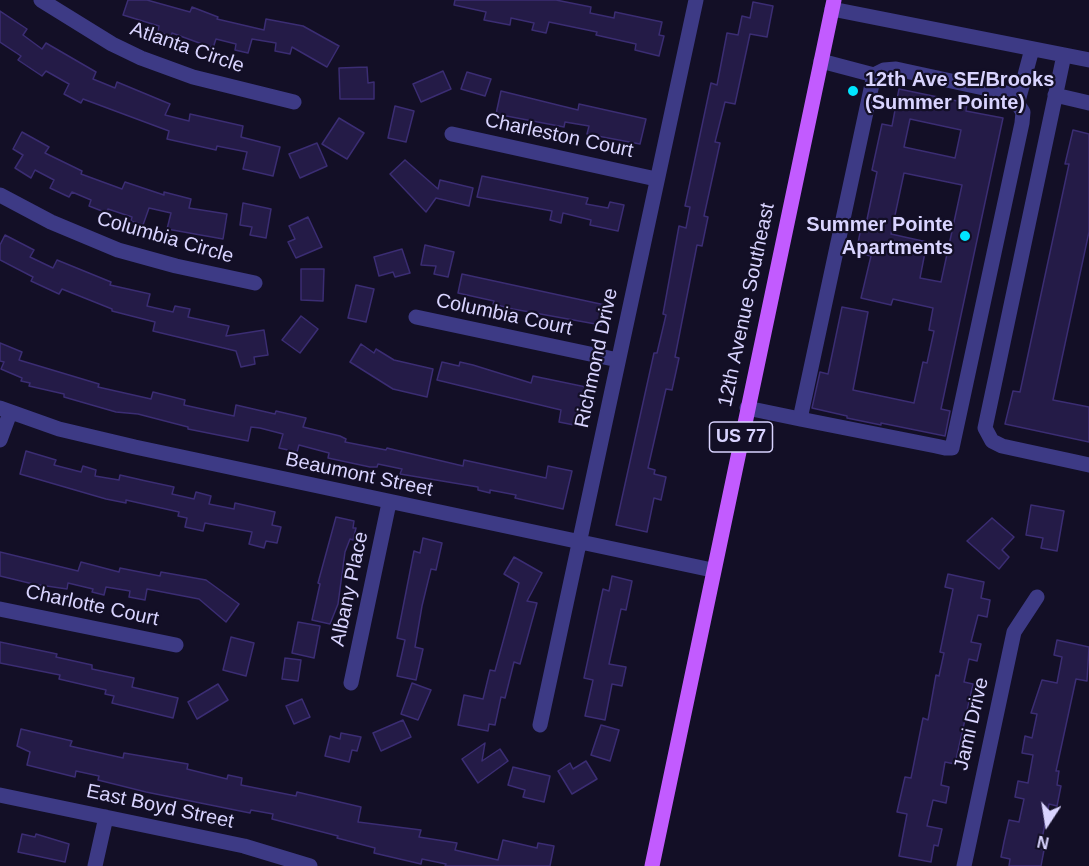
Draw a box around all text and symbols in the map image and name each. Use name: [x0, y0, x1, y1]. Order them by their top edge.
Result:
street label: Atlanta Circle: [127, 17, 247, 79]
place label: 12th Ave SE/Brooks (Summer Pointe): [865, 68, 1054, 115]
marker: 12th Ave SE/Brooks (Summer Pointe): [846, 84, 860, 98]
street label: Charleston Court: [483, 109, 635, 163]
street label: 12th Avenue Southeast: [714, 201, 780, 409]
street label: Columbia Circle: [94, 207, 236, 269]
place label: Summer Pointe Apartments: [806, 213, 953, 260]
marker: Summer Pointe Apartments: [958, 229, 972, 243]
street label: Richmond Drive: [570, 286, 624, 430]
street label: Columbia Court: [434, 289, 574, 341]
road number: US 77: [710, 422, 772, 452]
street label: Beaumont Street: [283, 448, 435, 502]
street label: Albany Place: [326, 529, 374, 649]
street label: Charlotte Court: [23, 580, 161, 632]
street label: Jami Drive: [950, 675, 994, 773]
street label: East Boyd Street: [84, 780, 236, 834]
north arrow: [1017, 794, 1077, 854]
text: N: [1036, 833, 1051, 852]

